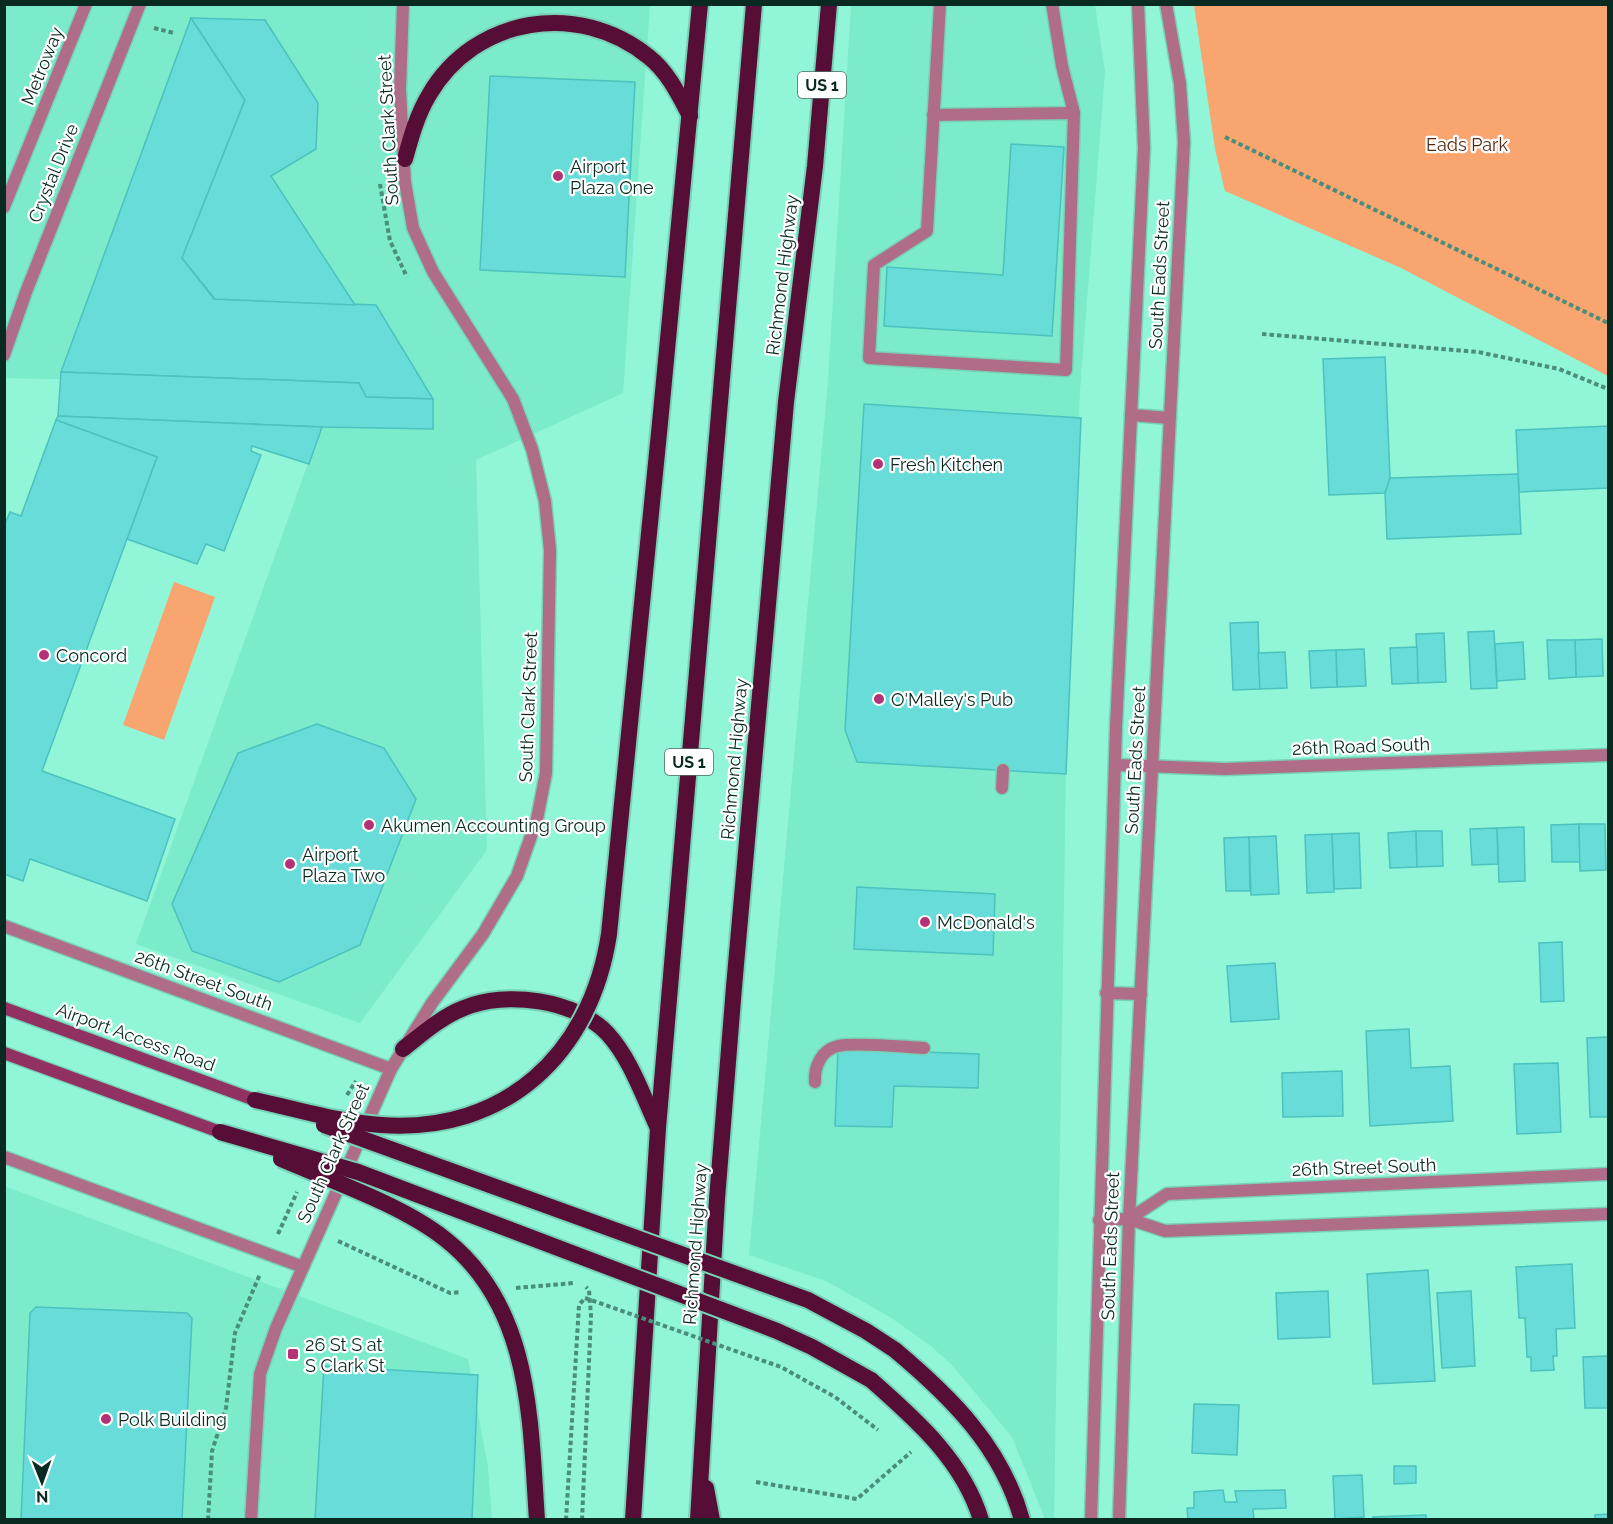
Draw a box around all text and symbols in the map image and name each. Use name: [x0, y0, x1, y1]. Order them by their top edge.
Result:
street label: Metroway: [17, 24, 67, 108]
street label: South Clark Street: [374, 54, 402, 206]
road number: US 1: [798, 72, 846, 98]
street label: Crystal Drive: [24, 120, 82, 225]
park label: Eads Park: [1426, 134, 1508, 155]
place label: Airport Plaza One: [570, 156, 654, 198]
marker: Airport Plaza One: [551, 169, 565, 183]
street label: Richmond Highway: [762, 193, 802, 357]
street label: South Eads Street: [1145, 200, 1173, 350]
place label: Fresh Kitchen: [890, 454, 1003, 475]
marker: Fresh Kitchen: [871, 457, 885, 471]
street label: South Clark Street: [515, 631, 541, 783]
place label: Concord: [56, 645, 127, 666]
marker: Concord: [37, 648, 51, 662]
street label: Richmond Highway: [716, 677, 752, 841]
street label: South Eads Street: [1121, 685, 1149, 835]
place label: O'Malley's Pub: [891, 689, 1013, 710]
marker: O'Malley's Pub: [872, 692, 886, 706]
street label: 26th Road South: [1292, 733, 1430, 759]
road number: US 1: [665, 749, 713, 775]
place label: Akumen Accounting Group: [381, 815, 606, 836]
marker: Akumen Accounting Group: [362, 818, 376, 832]
place label: Airport Plaza Two: [302, 844, 385, 886]
marker: Airport Plaza Two: [283, 857, 297, 871]
place label: McDonald's: [937, 912, 1035, 933]
marker: McDonald's: [918, 915, 932, 929]
street label: 26th Street South: [132, 945, 276, 1015]
street label: Airport Access Road: [54, 998, 218, 1076]
street label: South Clark Street: [293, 1080, 373, 1226]
street label: 26th Street South: [1291, 1154, 1437, 1180]
street label: Richmond Highway: [679, 1162, 711, 1325]
street label: South Eads Street: [1097, 1171, 1123, 1321]
place label: 26 St S at S Clark St: [305, 1334, 385, 1376]
marker: 26 St S at S Clark St: [286, 1347, 300, 1361]
place label: Polk Building: [118, 1409, 227, 1430]
marker: Polk Building: [99, 1412, 113, 1426]
north arrow: [12, 1452, 72, 1512]
text: N: [36, 1487, 49, 1506]

